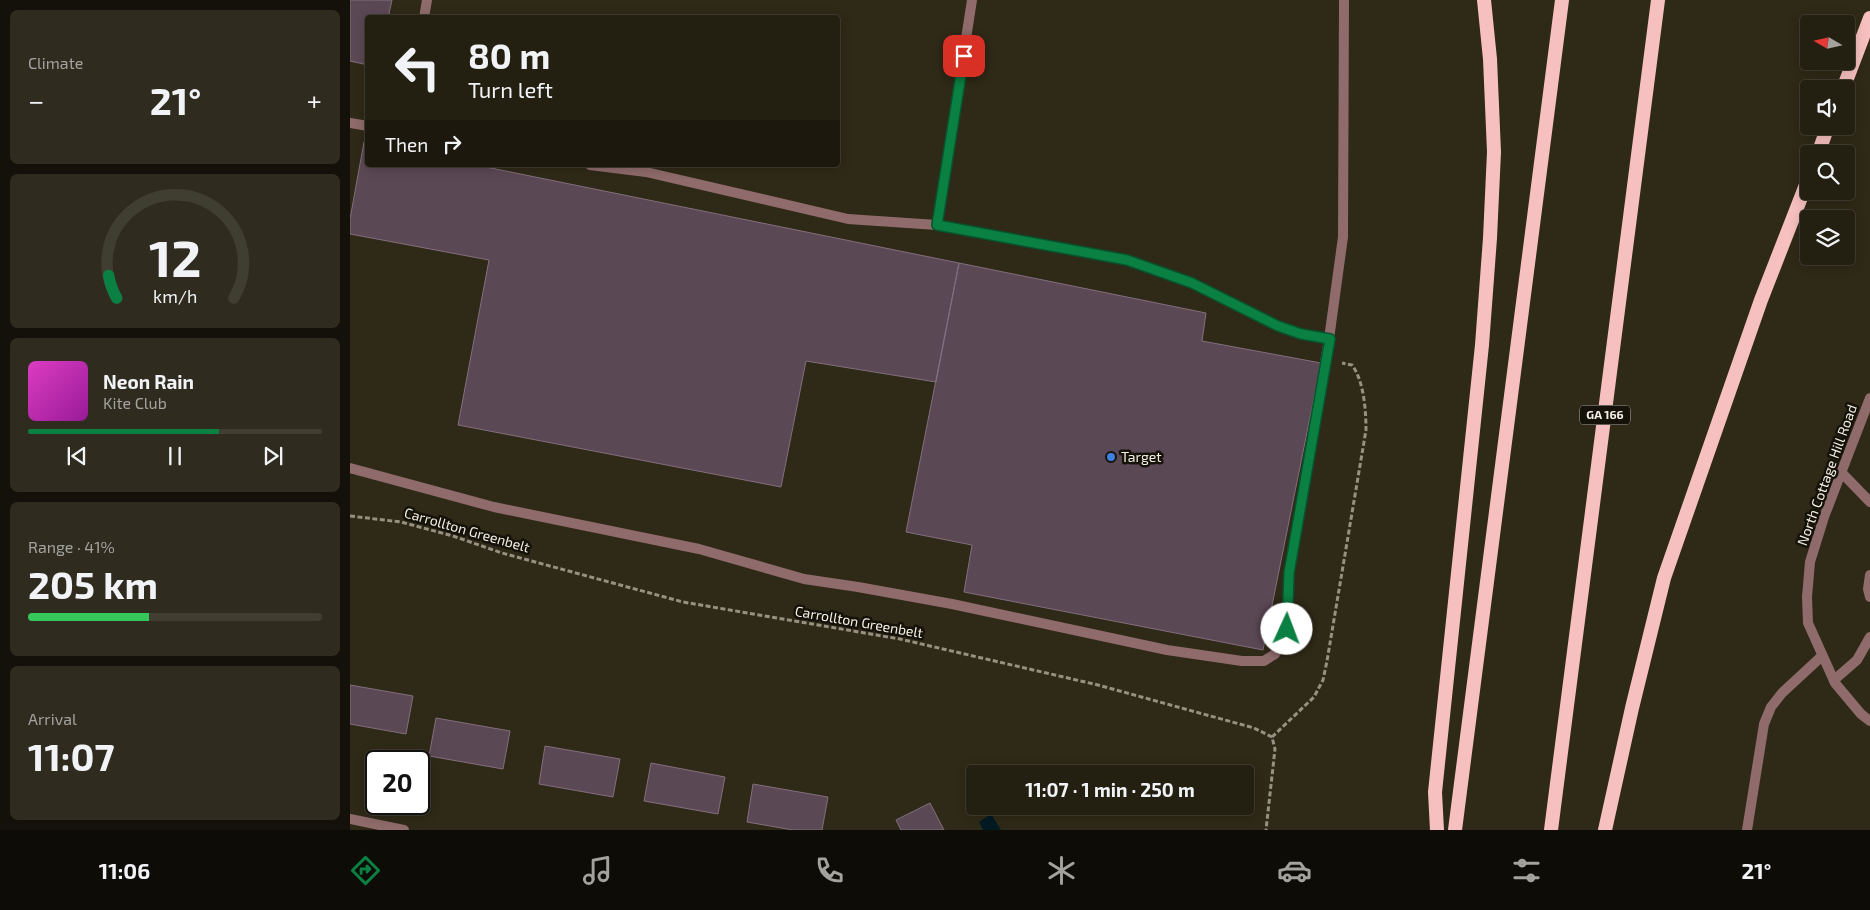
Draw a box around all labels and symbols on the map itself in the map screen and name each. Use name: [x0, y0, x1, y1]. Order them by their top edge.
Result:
north arrow: [1800, 15, 1855, 70]
pin: [943, 35, 985, 77]
street label: North Cottage Hill Road: [1793, 402, 1860, 548]
road number: GA 166: [1580, 406, 1630, 424]
place label: Target: [1121, 448, 1162, 465]
marker: Target: [1105, 451, 1117, 463]
street label: Carrollton Greenbelt: [402, 503, 532, 556]
street label: Carrollton Greenbelt: [794, 602, 924, 641]
position arrow: [1260, 602, 1312, 654]
speed limit sign: 20: [365, 750, 430, 815]

